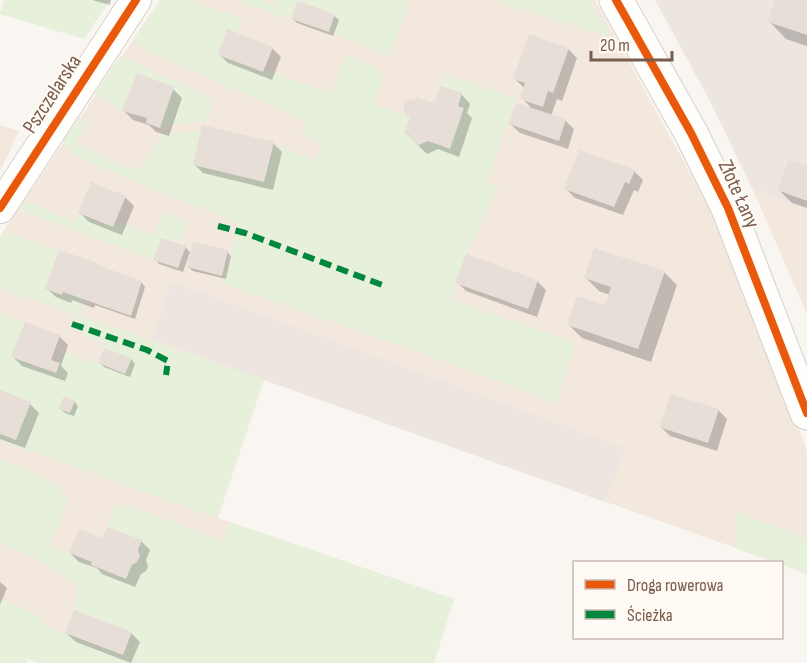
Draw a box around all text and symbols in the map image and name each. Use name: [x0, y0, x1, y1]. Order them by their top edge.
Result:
scale bar: [591, 24, 672, 62]
text: 20 m: [600, 35, 630, 56]
street label: Pszczelarska: [17, 50, 87, 138]
street label: Złote Łany: [713, 156, 765, 232]
legend: [573, 561, 783, 639]
text: Droga rowerowa: [627, 575, 724, 596]
text: Ścieżka: [627, 605, 673, 626]

